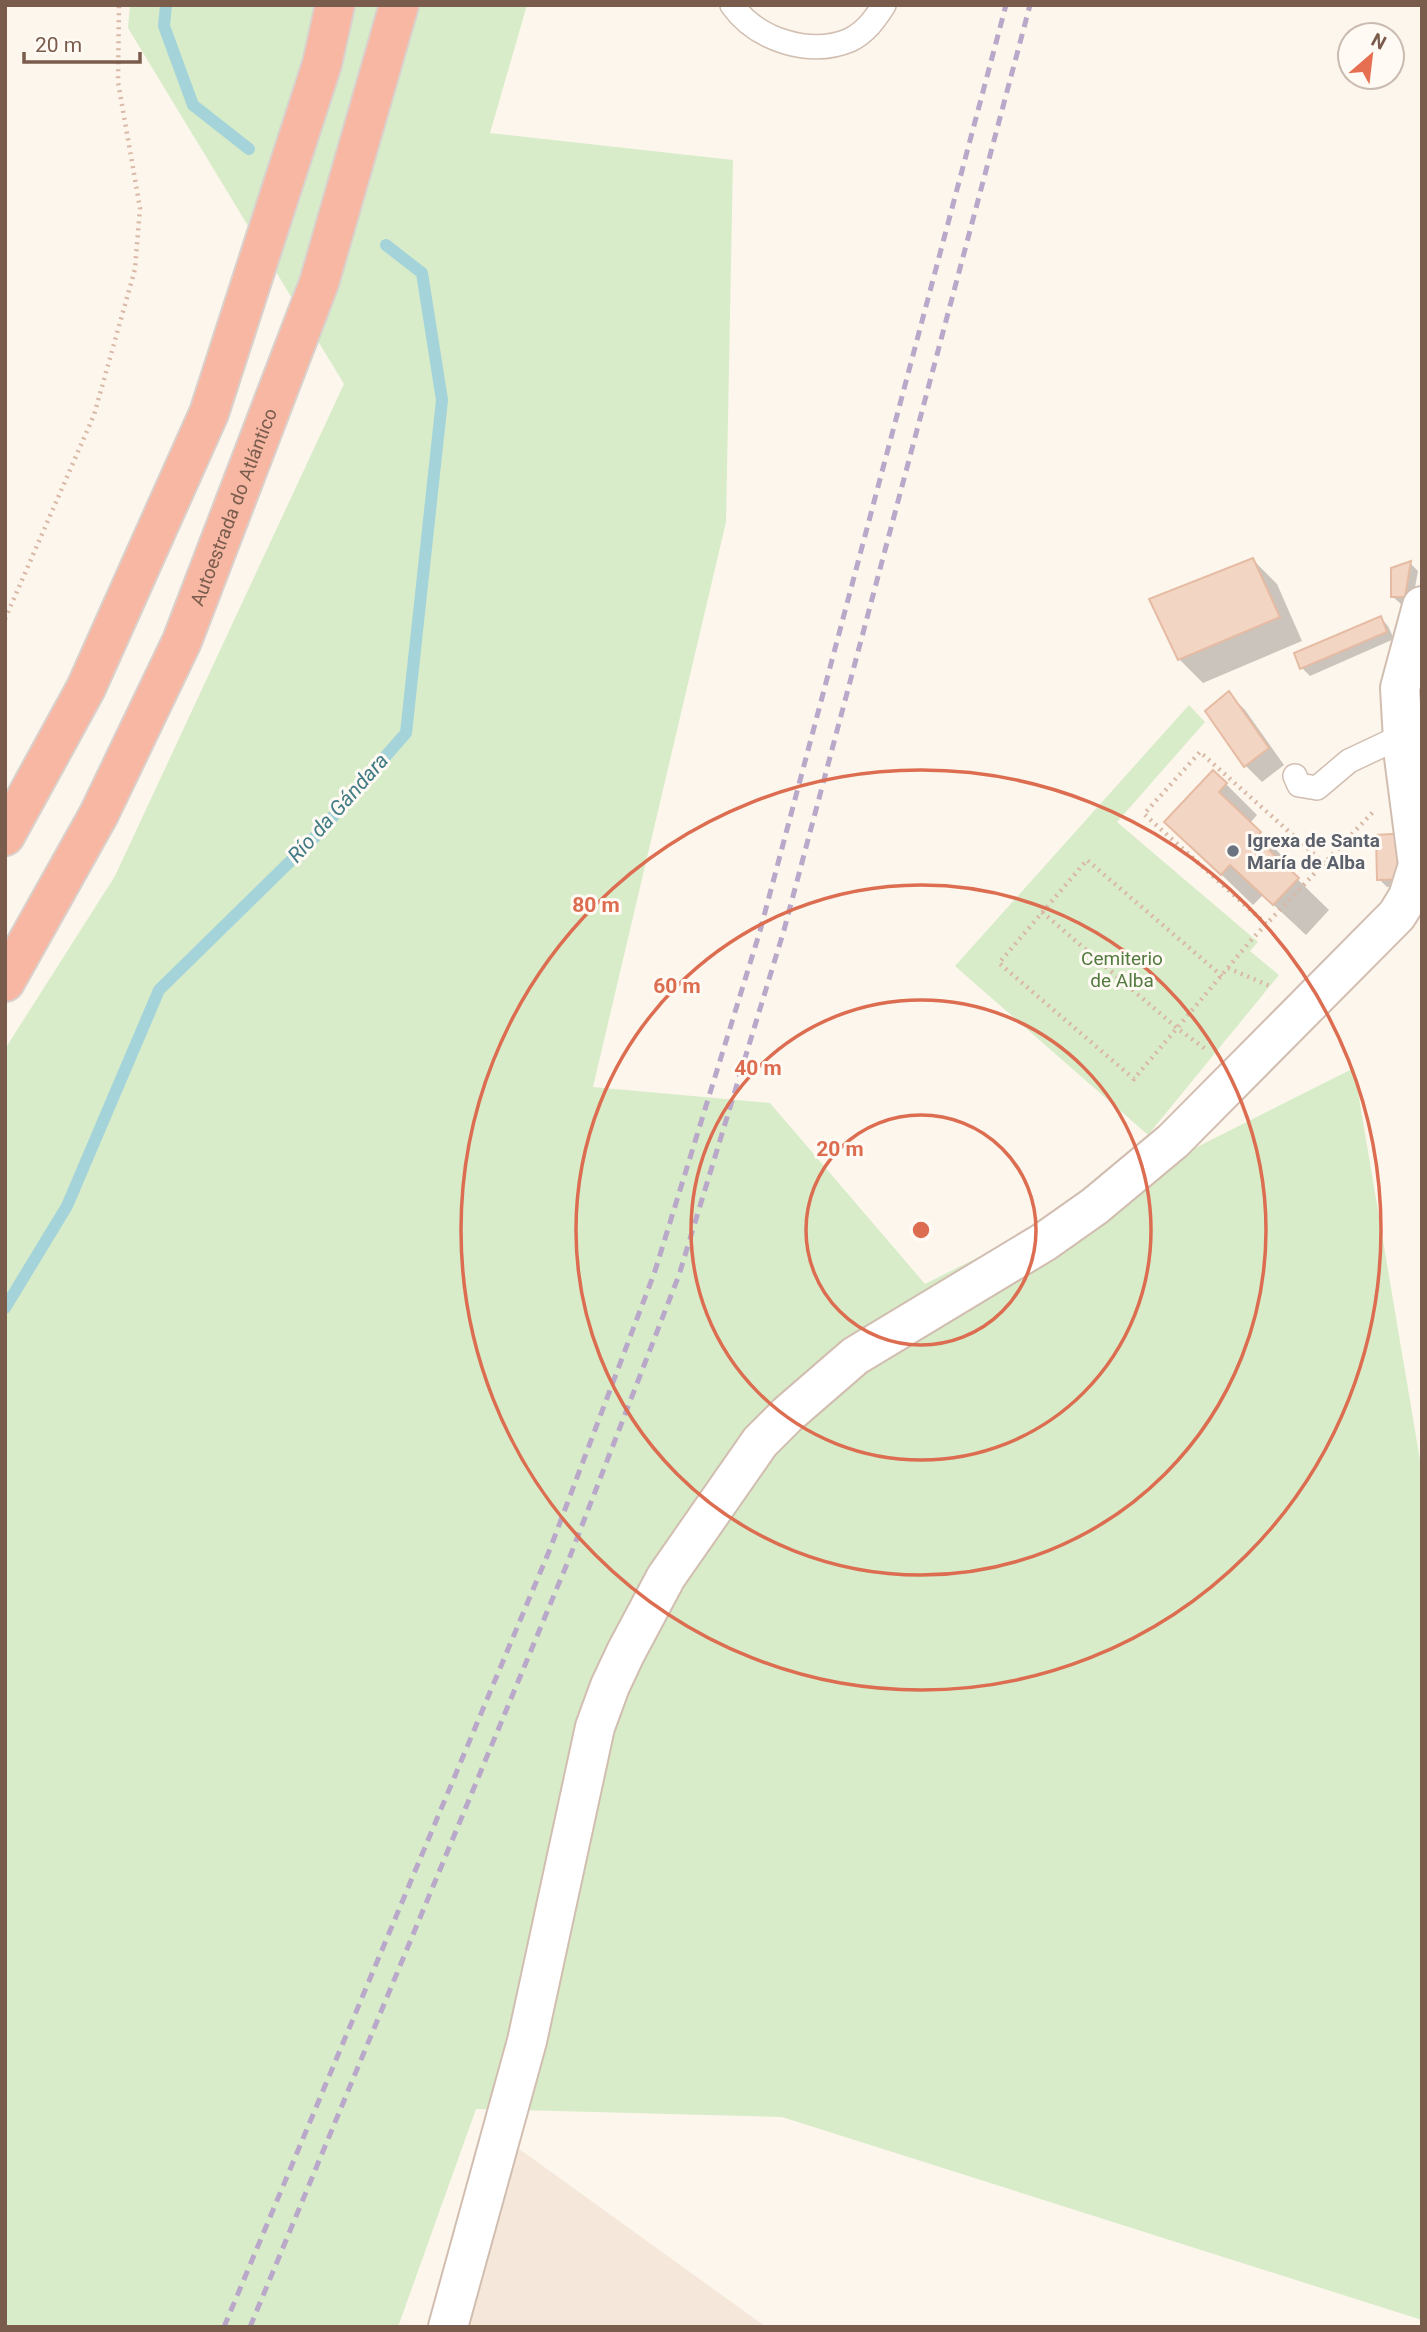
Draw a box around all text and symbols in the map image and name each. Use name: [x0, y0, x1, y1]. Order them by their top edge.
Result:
scale bar: [24, 21, 140, 65]
north arrow: [1336, 21, 1406, 91]
text: N: [1367, 28, 1390, 55]
text: 20 m: [35, 33, 82, 57]
street label: Autoestrada do Atlántico: [186, 405, 282, 609]
water label: Río da Gándara: [283, 749, 393, 867]
place label: Igrexa de Santa María de Alba: [1247, 829, 1380, 874]
marker: Igrexa de Santa María de Alba: [1225, 843, 1241, 859]
text: 80 m: [572, 893, 620, 917]
park label: Cemiterio de Alba: [1081, 947, 1163, 992]
text: 60 m: [653, 974, 701, 998]
text: 40 m: [734, 1056, 782, 1080]
text: 20 m: [816, 1137, 864, 1161]
centre of rings: [909, 1218, 933, 1242]

